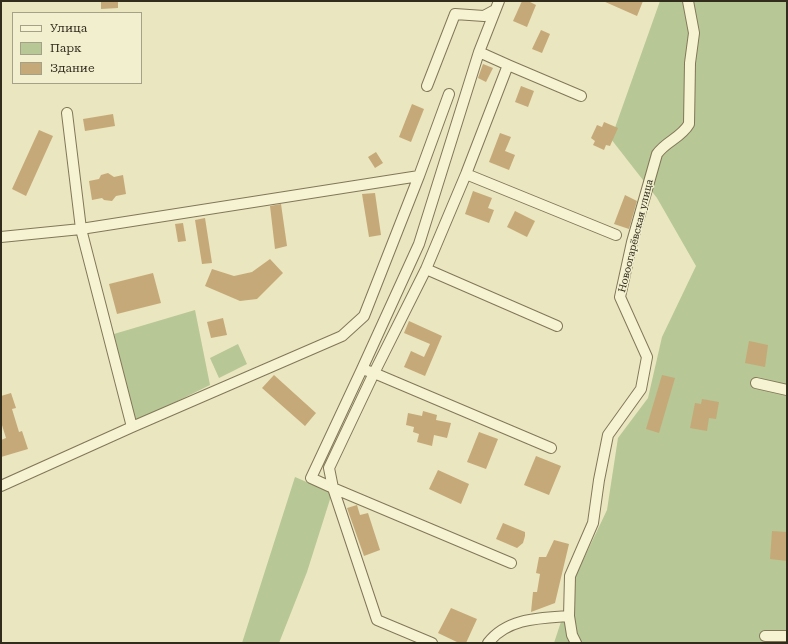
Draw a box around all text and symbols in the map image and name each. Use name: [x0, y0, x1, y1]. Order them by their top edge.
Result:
legend: [12, 12, 142, 84]
text: Улица: [50, 21, 87, 35]
text: Парк: [50, 41, 82, 55]
text: Здание: [50, 61, 94, 75]
street label: Новоогарёвская улица: [616, 178, 656, 294]

